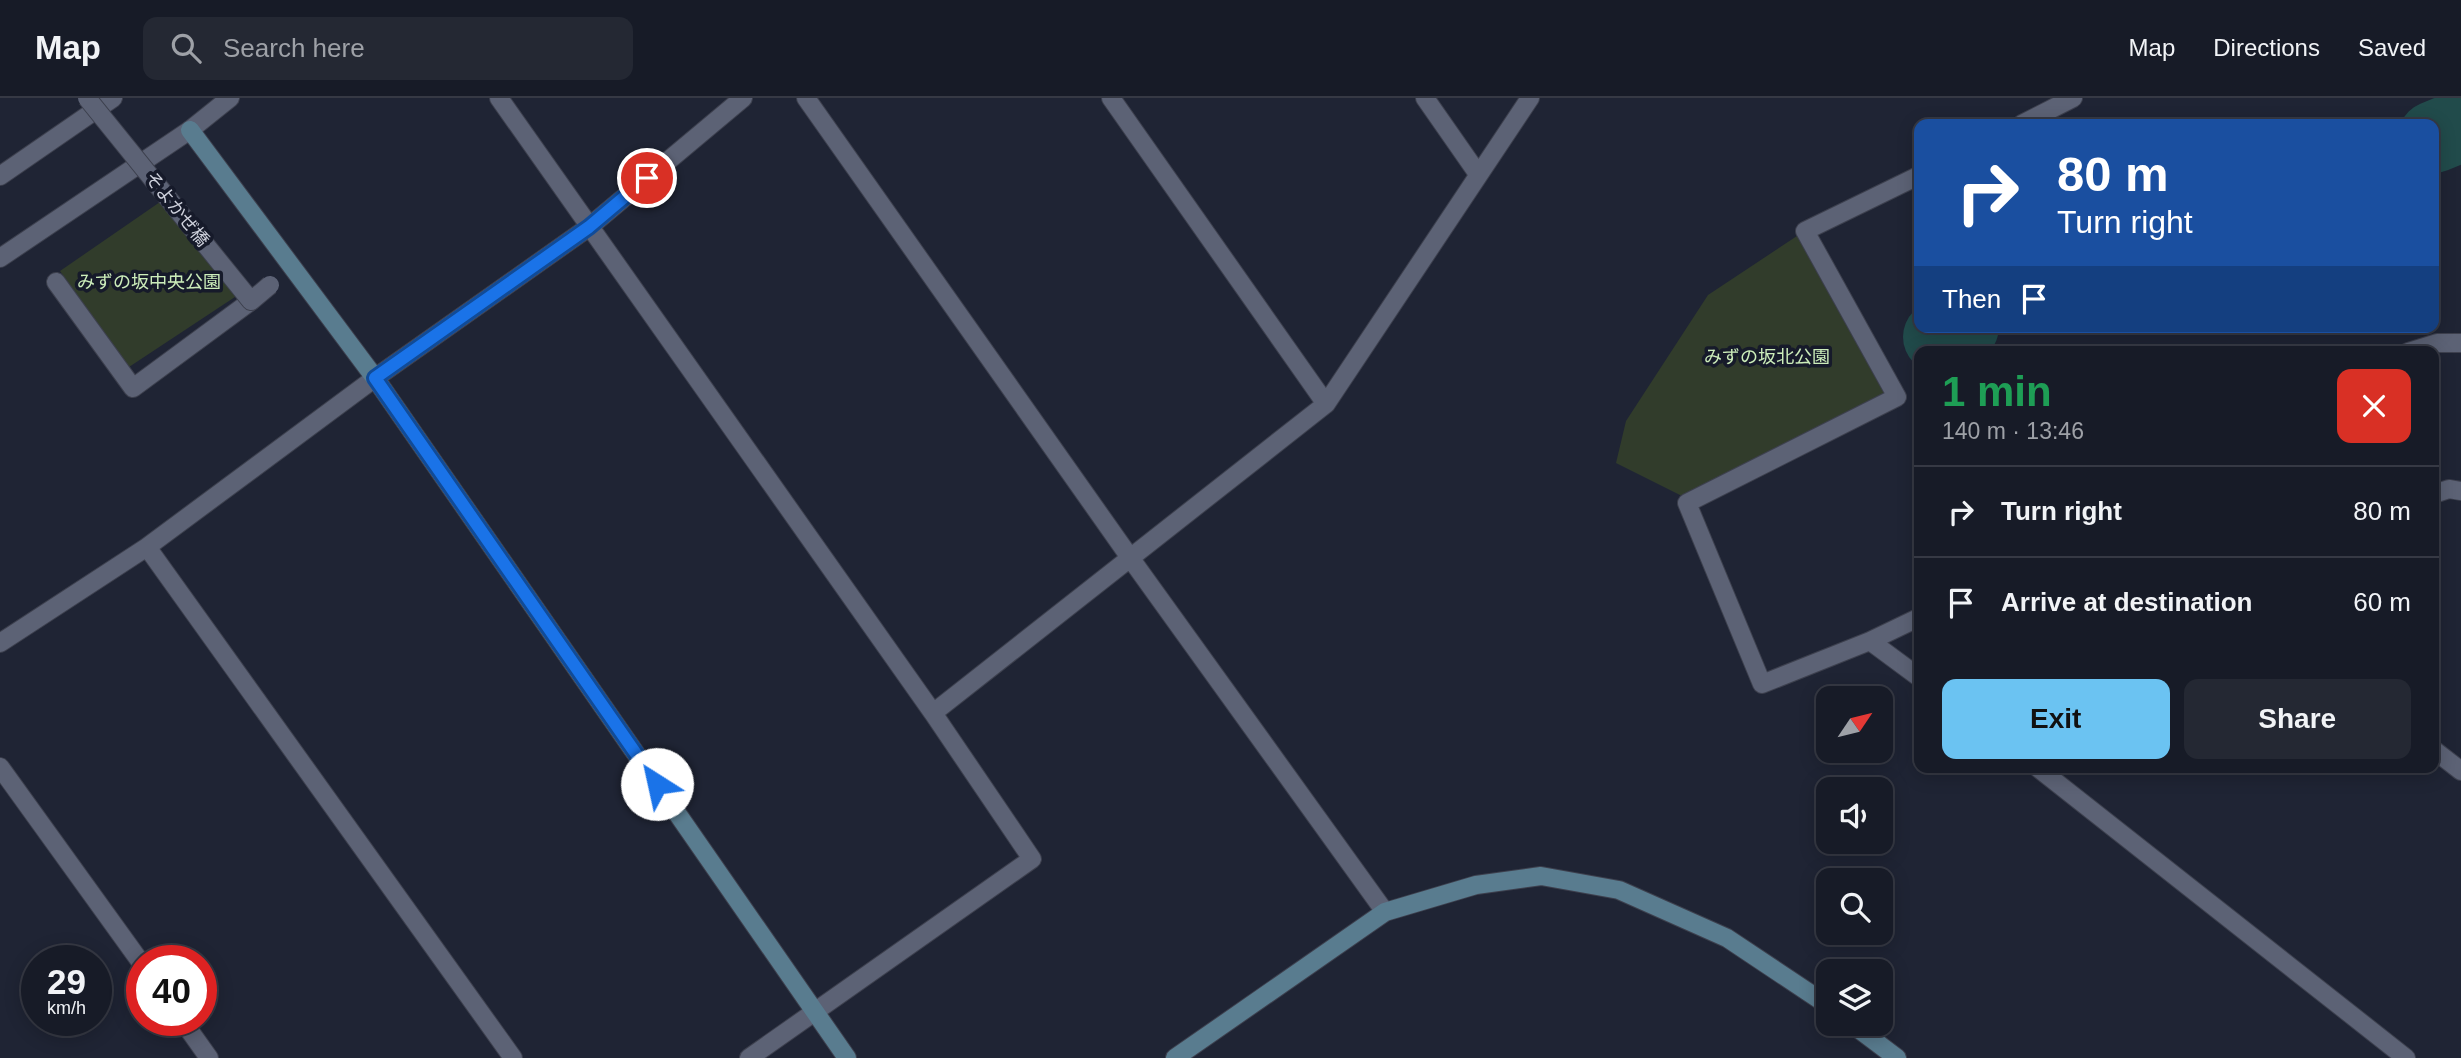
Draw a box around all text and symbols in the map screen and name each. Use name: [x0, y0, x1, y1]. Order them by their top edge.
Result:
search box: [143, 17, 633, 80]
text: Map: [35, 29, 101, 66]
icon: search: [167, 29, 205, 67]
text: Search here: [223, 33, 365, 63]
text: Map: [2129, 34, 2175, 61]
text: Directions: [2213, 34, 2320, 61]
text: Saved: [2358, 34, 2426, 61]
icon: right: [1942, 147, 2033, 238]
text: 80 m: [2057, 147, 2169, 201]
pin: [617, 148, 677, 208]
icon: arrive: [628, 159, 666, 197]
street label: そよかぜ橋: [141, 168, 213, 250]
text: Turn right: [2057, 204, 2193, 240]
park label: みずの坂中央公園: [77, 272, 221, 292]
icon: arrive: [2015, 280, 2053, 318]
text: Then: [1942, 284, 2001, 314]
park label: みずの坂北公園: [1704, 347, 1830, 367]
text: 1 min: [1942, 368, 2052, 415]
button: close: [2337, 369, 2411, 443]
text: 140 m · 13:46: [1942, 418, 2084, 444]
icon: right: [1942, 493, 1980, 531]
text: Turn right: [2001, 496, 2122, 526]
text: 80 m: [2353, 496, 2411, 526]
icon: arrive: [1942, 584, 1980, 622]
text: Arrive at destination: [2001, 587, 2252, 617]
text: 60 m: [2353, 587, 2411, 617]
button: Exit: [1942, 679, 2170, 759]
button: Share: [2184, 679, 2411, 759]
north arrow: [1816, 686, 1894, 763]
map controls: [1816, 686, 1893, 1036]
position arrow: [620, 747, 694, 821]
button: sound: [1816, 777, 1893, 854]
button: search: [1816, 868, 1893, 945]
speed limit sign: 40: [126, 945, 217, 1036]
button: layers: [1816, 959, 1893, 1036]
text: 29: [47, 962, 86, 1001]
text: km/h: [47, 998, 86, 1018]

